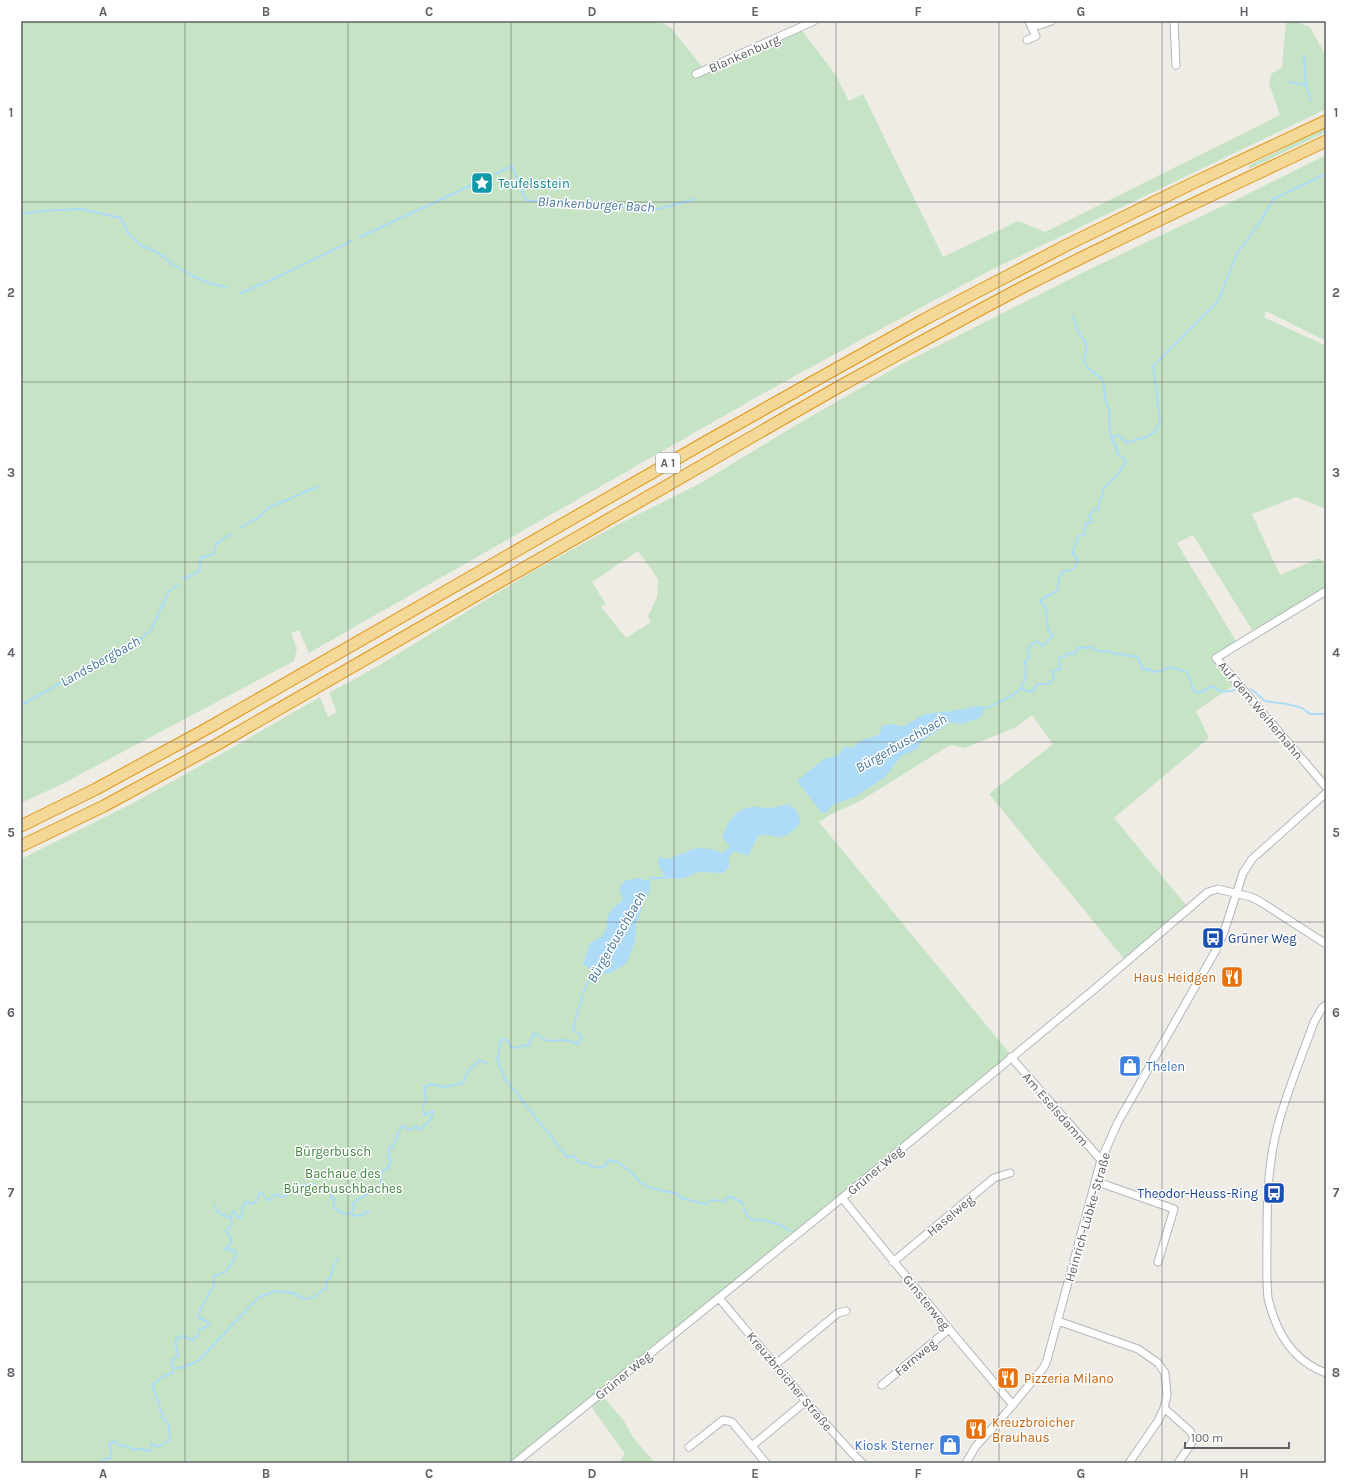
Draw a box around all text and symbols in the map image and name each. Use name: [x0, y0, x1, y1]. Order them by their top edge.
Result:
text: A: [99, 4, 107, 19]
text: B: [262, 4, 270, 19]
text: C: [425, 4, 433, 19]
text: D: [588, 4, 597, 19]
text: E: [751, 4, 759, 19]
text: F: [914, 4, 922, 19]
text: G: [1077, 4, 1085, 19]
text: H: [1239, 4, 1249, 19]
street label: Blankenburg: [706, 31, 783, 76]
text: 1: [9, 105, 13, 120]
text: 1: [1334, 105, 1338, 120]
place icon: Teufelsstein: [469, 170, 495, 196]
place label: Teufelsstein: [498, 176, 570, 191]
water label: Blankenburger Bach: [537, 193, 655, 216]
text: 2: [7, 285, 15, 300]
text: 2: [1332, 285, 1340, 300]
road number: A 1: [656, 453, 680, 473]
text: 3: [7, 465, 15, 480]
text: 3: [1332, 465, 1340, 480]
water label: Landsbergbach: [57, 633, 143, 690]
text: 4: [7, 645, 15, 660]
text: 4: [1332, 645, 1340, 660]
street label: Auf dem Weiherhahn: [1215, 658, 1306, 763]
water label: Bürgerbuschbach: [853, 710, 950, 776]
text: 5: [7, 825, 15, 840]
text: 5: [1332, 825, 1340, 840]
water label: Bürgerbuschbach: [583, 889, 649, 986]
bus stop icon: Grüner Weg: [1200, 925, 1226, 951]
place label: Grüner Weg: [1228, 931, 1297, 946]
restaurant icon: Haus Heidgen: [1219, 964, 1245, 990]
place label: Haus Heidgen: [1134, 970, 1216, 985]
text: 6: [7, 1005, 15, 1020]
text: 6: [1332, 1005, 1340, 1020]
shop icon: Thelen: [1117, 1053, 1143, 1079]
place label: Thelen: [1146, 1059, 1185, 1074]
street label: Am Eselsdamm: [1019, 1069, 1092, 1149]
street label: Grüner Weg: [844, 1142, 907, 1198]
park label: Bürgerbusch: [295, 1144, 371, 1159]
street label: Heinrich-Lübke-Straße: [1062, 1150, 1113, 1284]
park label: Bachaue des Bürgerbuschbaches: [283, 1166, 403, 1196]
bus stop icon: Theodor-Heuss-Ring: [1261, 1180, 1287, 1206]
text: 7: [8, 1185, 15, 1200]
text: 7: [1333, 1185, 1340, 1200]
place label: Theodor-Heuss-Ring: [1137, 1186, 1259, 1201]
street label: Haselweg: [924, 1191, 977, 1239]
street label: Ginsterweg: [900, 1272, 954, 1333]
street label: Kreuzbroicher Straße: [744, 1329, 836, 1434]
street label: Farnweg: [891, 1335, 940, 1379]
street label: Grüner Weg: [592, 1348, 655, 1403]
text: 8: [7, 1365, 15, 1380]
restaurant icon: Pizzeria Milano: [995, 1365, 1021, 1391]
text: 8: [1332, 1365, 1340, 1380]
place label: Pizzeria Milano: [1024, 1371, 1114, 1386]
place label: Kreuzbroicher Brauhaus: [992, 1415, 1075, 1445]
restaurant icon: Kreuzbroicher Brauhaus: [963, 1416, 989, 1442]
scale bar: [1185, 1424, 1289, 1450]
text: 100 m: [1191, 1431, 1223, 1445]
shop icon: Kiosk Sterner: [937, 1432, 963, 1458]
place label: Kiosk Sterner: [855, 1438, 934, 1453]
text: A: [99, 1466, 107, 1481]
text: B: [262, 1466, 270, 1481]
text: C: [425, 1466, 433, 1481]
text: D: [588, 1466, 597, 1481]
text: E: [751, 1466, 759, 1481]
text: F: [914, 1466, 922, 1481]
text: G: [1077, 1466, 1085, 1481]
text: H: [1239, 1466, 1249, 1481]

